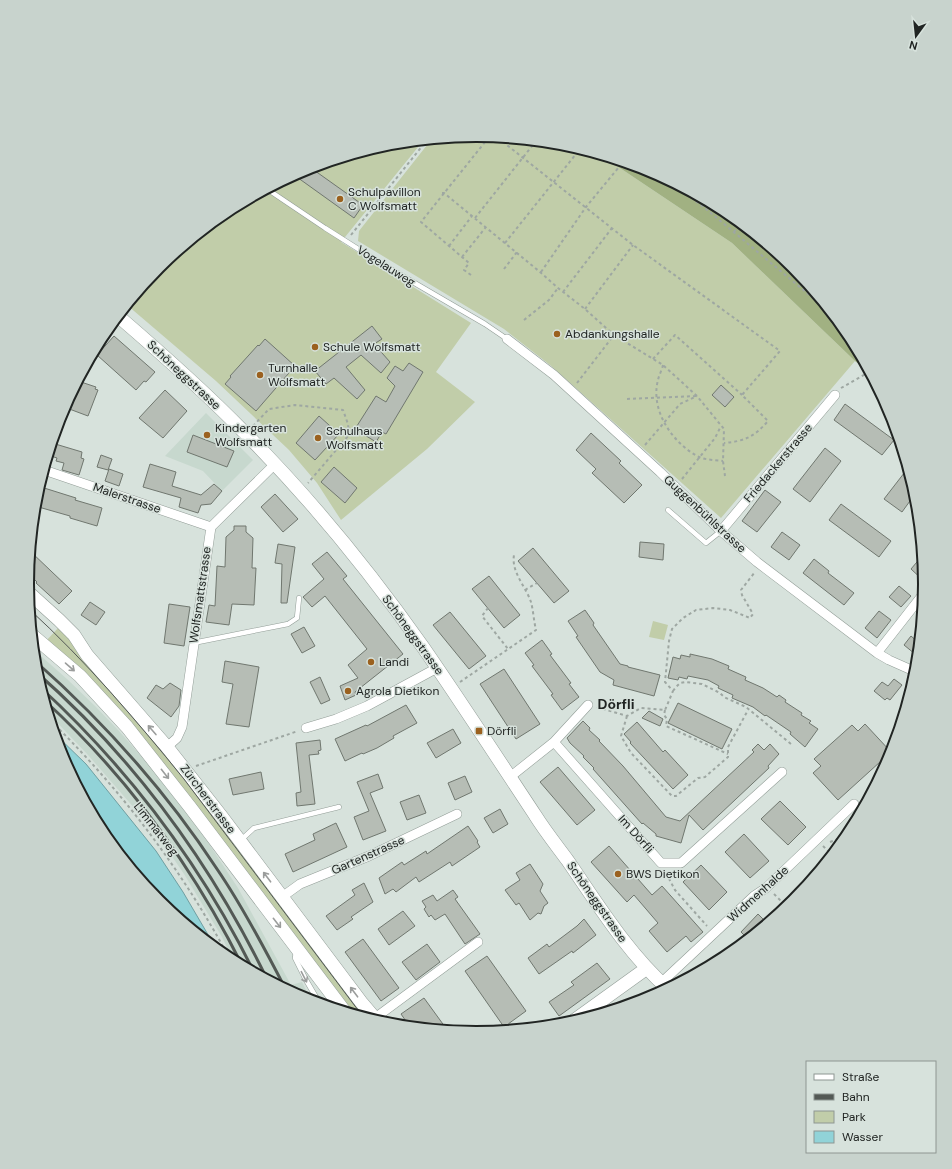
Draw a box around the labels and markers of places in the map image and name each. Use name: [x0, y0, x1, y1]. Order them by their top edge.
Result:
place label: Schulpavillon C Wolfsmatt: [348, 184, 421, 214]
marker: Schulpavillon C Wolfsmatt: [335, 194, 345, 204]
place label: Abdankungshalle: [565, 326, 660, 342]
marker: Abdankungshalle: [552, 329, 562, 339]
place label: Schule Wolfsmatt: [323, 339, 421, 355]
marker: Schule Wolfsmatt: [310, 342, 320, 352]
place label: Turnhalle Wolfsmatt: [268, 360, 325, 390]
marker: Turnhalle Wolfsmatt: [255, 370, 265, 380]
place label: Kindergarten Wolfsmatt: [215, 420, 286, 450]
place label: Schulhaus Wolfsmatt: [326, 423, 383, 453]
marker: Kindergarten Wolfsmatt: [202, 430, 212, 440]
marker: Schulhaus Wolfsmatt: [313, 433, 323, 443]
place label: Landi: [379, 654, 409, 670]
marker: Landi: [366, 657, 376, 667]
place label: Agrola Dietikon: [356, 683, 439, 699]
marker: Agrola Dietikon: [343, 686, 353, 696]
place label: Dörfli: [487, 723, 517, 739]
marker: Dörfli: [474, 726, 484, 736]
place label: BWS Dietikon: [626, 866, 700, 882]
marker: BWS Dietikon: [613, 869, 623, 879]

